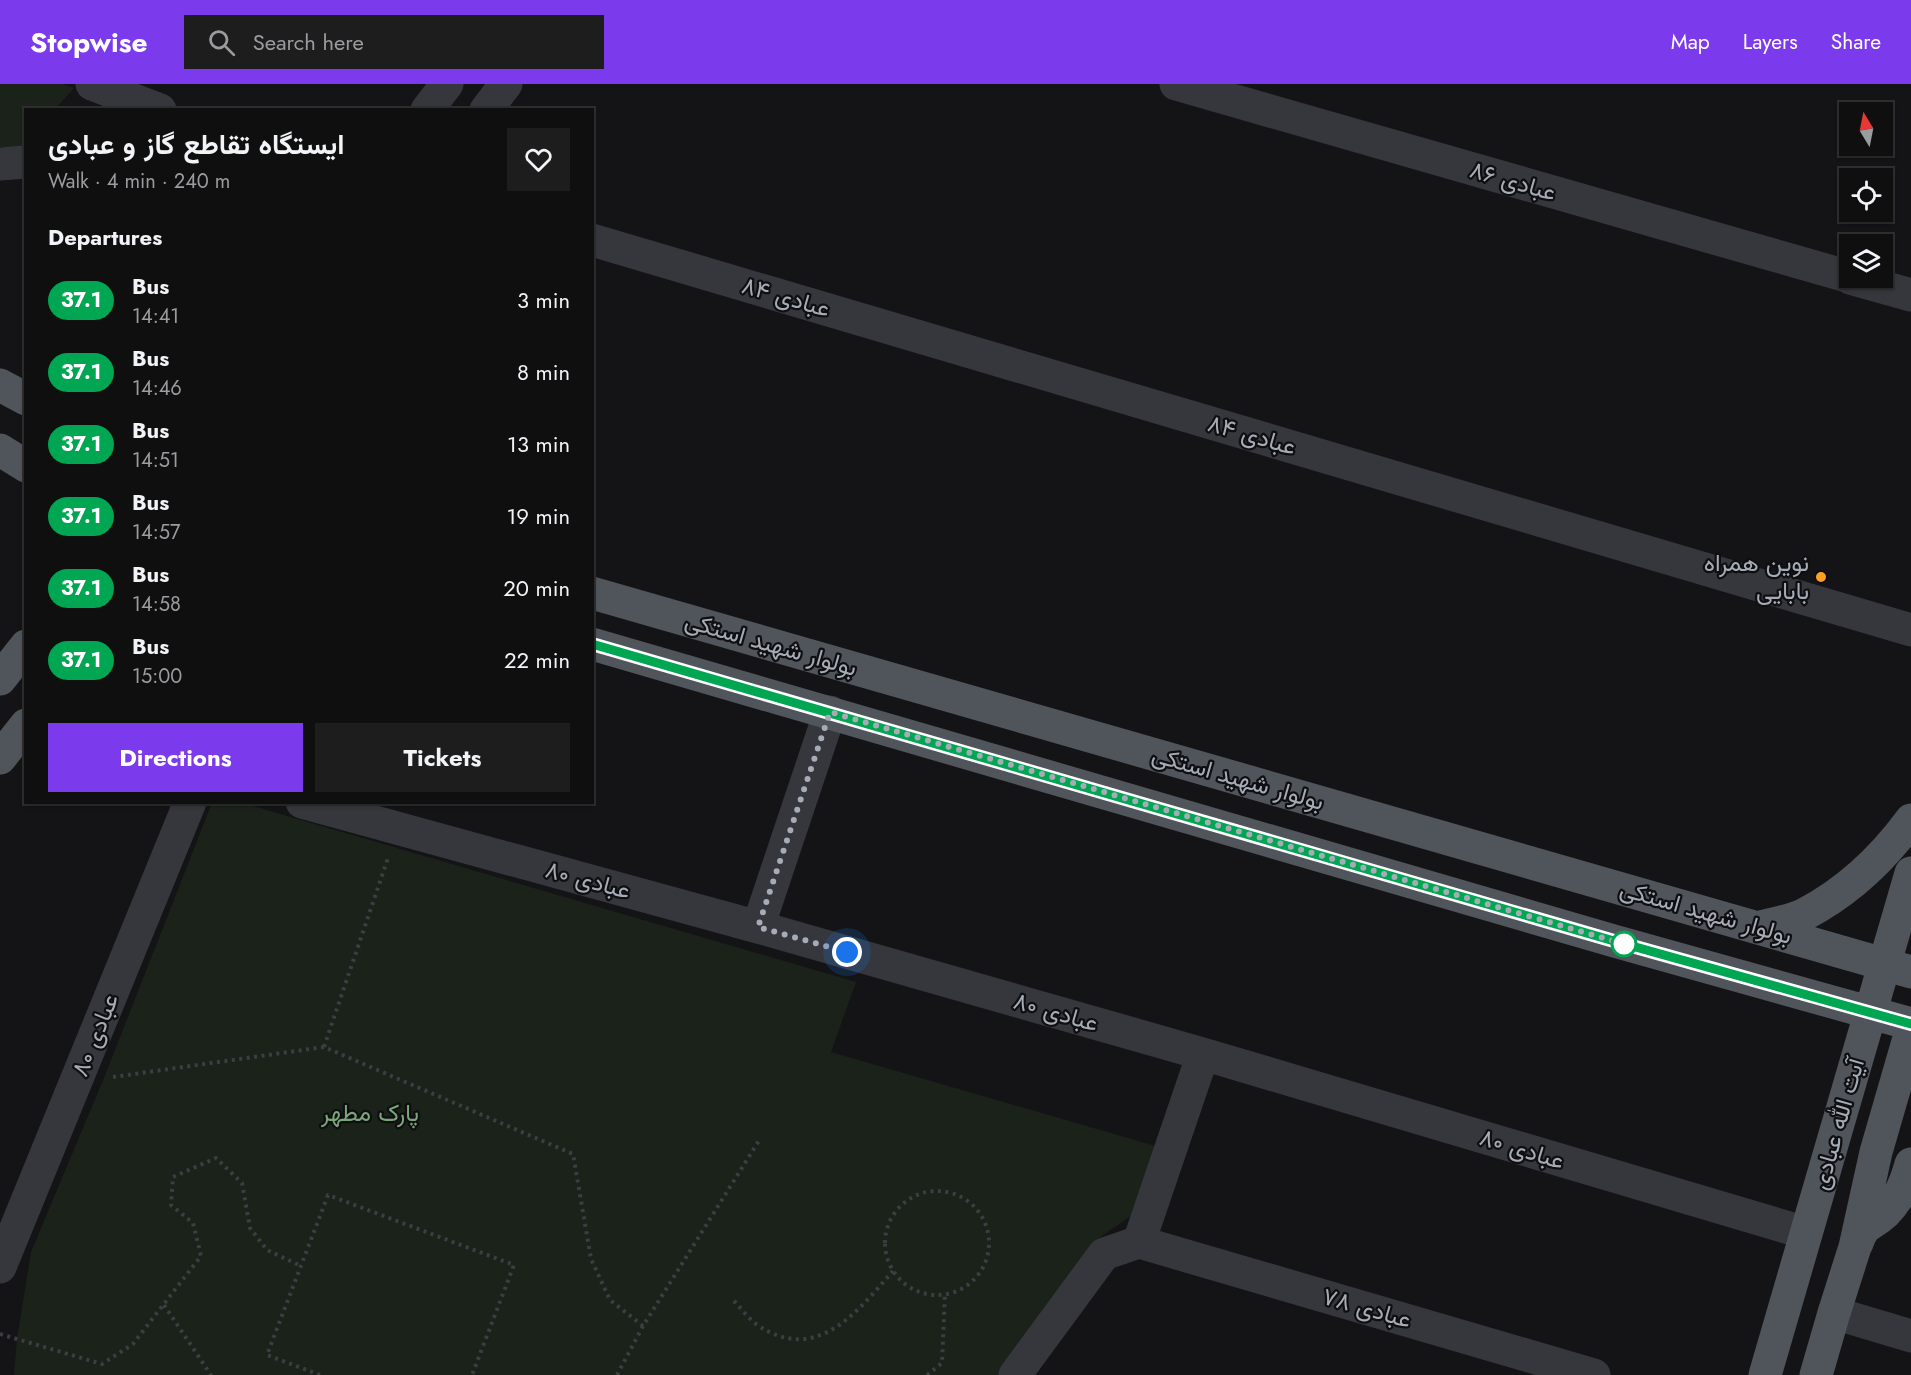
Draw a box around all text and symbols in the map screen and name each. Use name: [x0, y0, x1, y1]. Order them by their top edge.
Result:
search box: [184, 15, 604, 69]
text: Stopwise: [30, 22, 148, 63]
icon: search: [205, 26, 238, 59]
text: Search here: [253, 26, 364, 58]
text: Map: [1671, 27, 1710, 57]
text: Layers: [1743, 27, 1798, 57]
text: Share: [1831, 27, 1881, 57]
north arrow: [1839, 102, 1893, 156]
map controls: [1839, 102, 1893, 288]
text: ایستگاه تقاطع گاز و عبادی: [48, 124, 345, 165]
button: heart: [507, 128, 570, 191]
street label: عبادی ۸۶: [1466, 151, 1561, 210]
text: Walk · 4 min · 240 m: [48, 167, 230, 196]
button: locate: [1839, 168, 1893, 222]
text: Departures: [48, 221, 162, 253]
button: layers: [1839, 234, 1893, 288]
street label: عبادی ۸۴: [738, 267, 835, 326]
text: Bus: [132, 270, 169, 302]
text: 3 min: [517, 284, 570, 316]
text: 37.1: [61, 285, 101, 315]
text: 14:41: [132, 302, 179, 331]
text: Bus: [132, 342, 169, 374]
text: 8 min: [517, 356, 570, 388]
text: 37.1: [61, 357, 101, 387]
text: 14:46: [132, 374, 182, 403]
street label: عبادی ۸۴: [1204, 405, 1301, 464]
text: Bus: [132, 414, 169, 446]
text: 13 min: [507, 428, 570, 460]
text: 37.1: [61, 429, 101, 459]
text: 14:51: [132, 446, 179, 475]
text: Bus: [132, 486, 169, 518]
text: 19 min: [506, 500, 570, 532]
text: 37.1: [61, 501, 101, 531]
text: 14:57: [132, 518, 180, 547]
place label: نوین همراه بابایی: [1704, 545, 1809, 608]
text: Bus: [132, 558, 169, 590]
marker: نوین همراه بابایی: [1814, 570, 1828, 584]
text: 20 min: [503, 572, 570, 604]
text: 37.1: [61, 573, 101, 603]
text: 14:58: [132, 590, 181, 619]
street label: بولوار شهید استکی: [681, 602, 861, 685]
text: Bus: [132, 630, 169, 662]
text: 22 min: [504, 644, 570, 676]
text: 37.1: [61, 645, 101, 675]
text: 15:00: [132, 662, 182, 691]
button: Directions: [48, 723, 303, 792]
button: Tickets: [315, 723, 570, 792]
street label: بولوار شهید استکی: [1148, 736, 1328, 819]
street label: عبادی ۸۰: [542, 851, 635, 908]
street label: بولوار شهید استکی: [1616, 870, 1796, 953]
unlabelled marker: [1611, 931, 1637, 957]
your location: [832, 937, 862, 967]
street label: عبادی ۸۰: [1009, 983, 1103, 1040]
street label: عبادی ۸۰: [62, 988, 127, 1082]
street label: آیت الله عبادی: [1802, 1052, 1874, 1194]
park label: پارک مطهر: [320, 1095, 419, 1130]
street label: عبادی ۸۰: [1475, 1119, 1569, 1178]
street label: عبادی ۷۸: [1319, 1278, 1416, 1337]

